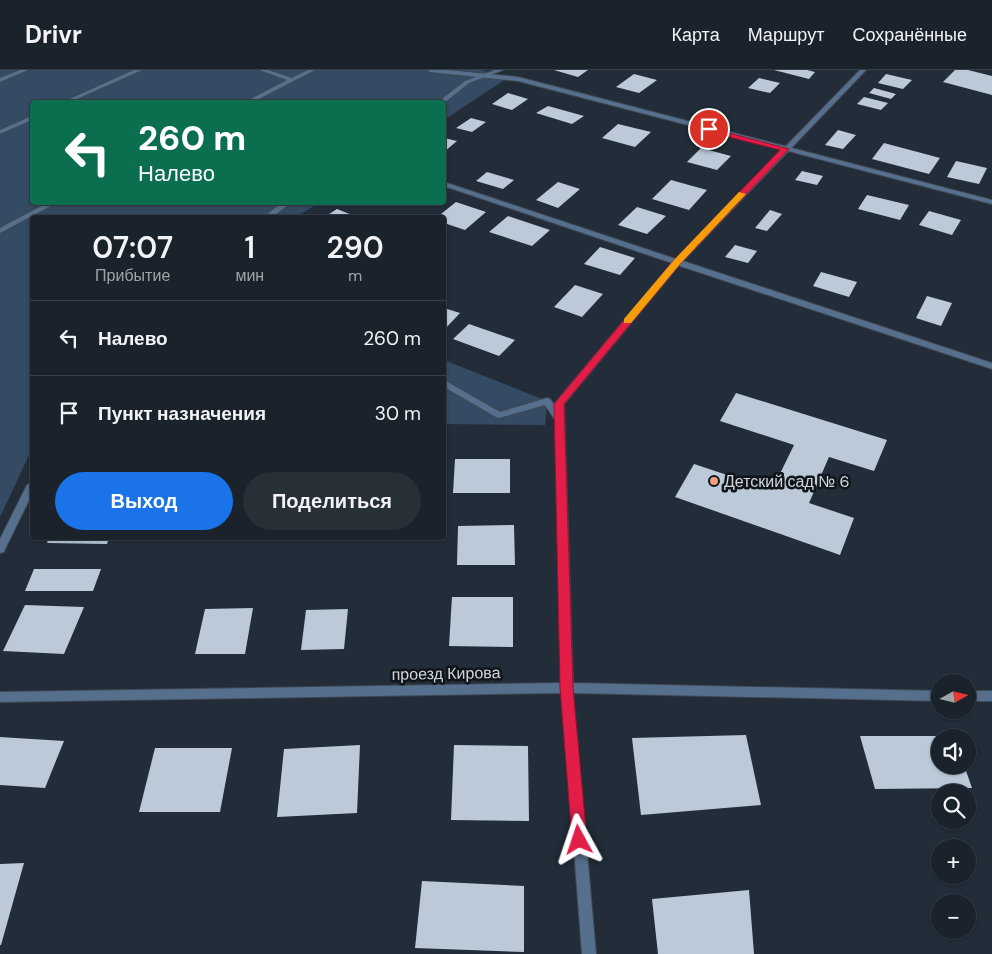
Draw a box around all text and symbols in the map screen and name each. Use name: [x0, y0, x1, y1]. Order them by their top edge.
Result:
text: Drivr: [25, 19, 82, 50]
text: Карта: [672, 23, 720, 47]
text: Маршрут: [748, 23, 824, 47]
text: Сохранённые: [852, 23, 967, 47]
pin: [688, 108, 730, 150]
text: 260 m: [138, 115, 246, 161]
icon: arrive: [695, 115, 723, 143]
icon: left: [55, 120, 120, 185]
text: Налево: [138, 159, 215, 188]
text: 07:07: [92, 228, 173, 267]
text: 1: [245, 228, 255, 267]
text: 290: [327, 228, 384, 267]
text: Прибытие: [95, 265, 170, 286]
text: мин: [235, 265, 264, 286]
text: m: [348, 265, 362, 286]
icon: left: [55, 324, 83, 352]
text: Налево: [98, 326, 168, 351]
text: 260 m: [363, 326, 421, 351]
icon: arrive: [55, 399, 83, 427]
text: Пункт назначения: [98, 401, 266, 426]
text: 30 m: [375, 401, 421, 426]
place label: Детский сад № 6: [724, 471, 849, 492]
button: Выход: [55, 472, 233, 530]
button: Поделиться: [243, 472, 421, 530]
marker: Детский сад № 6: [708, 475, 720, 487]
street label: проезд Кирова: [391, 662, 501, 685]
north arrow: [931, 674, 976, 719]
map controls: [931, 674, 976, 939]
button: sound: [931, 729, 976, 774]
button: search: [931, 784, 976, 829]
position arrow: [552, 813, 604, 865]
button: +: [931, 839, 976, 884]
button: −: [931, 894, 976, 939]

